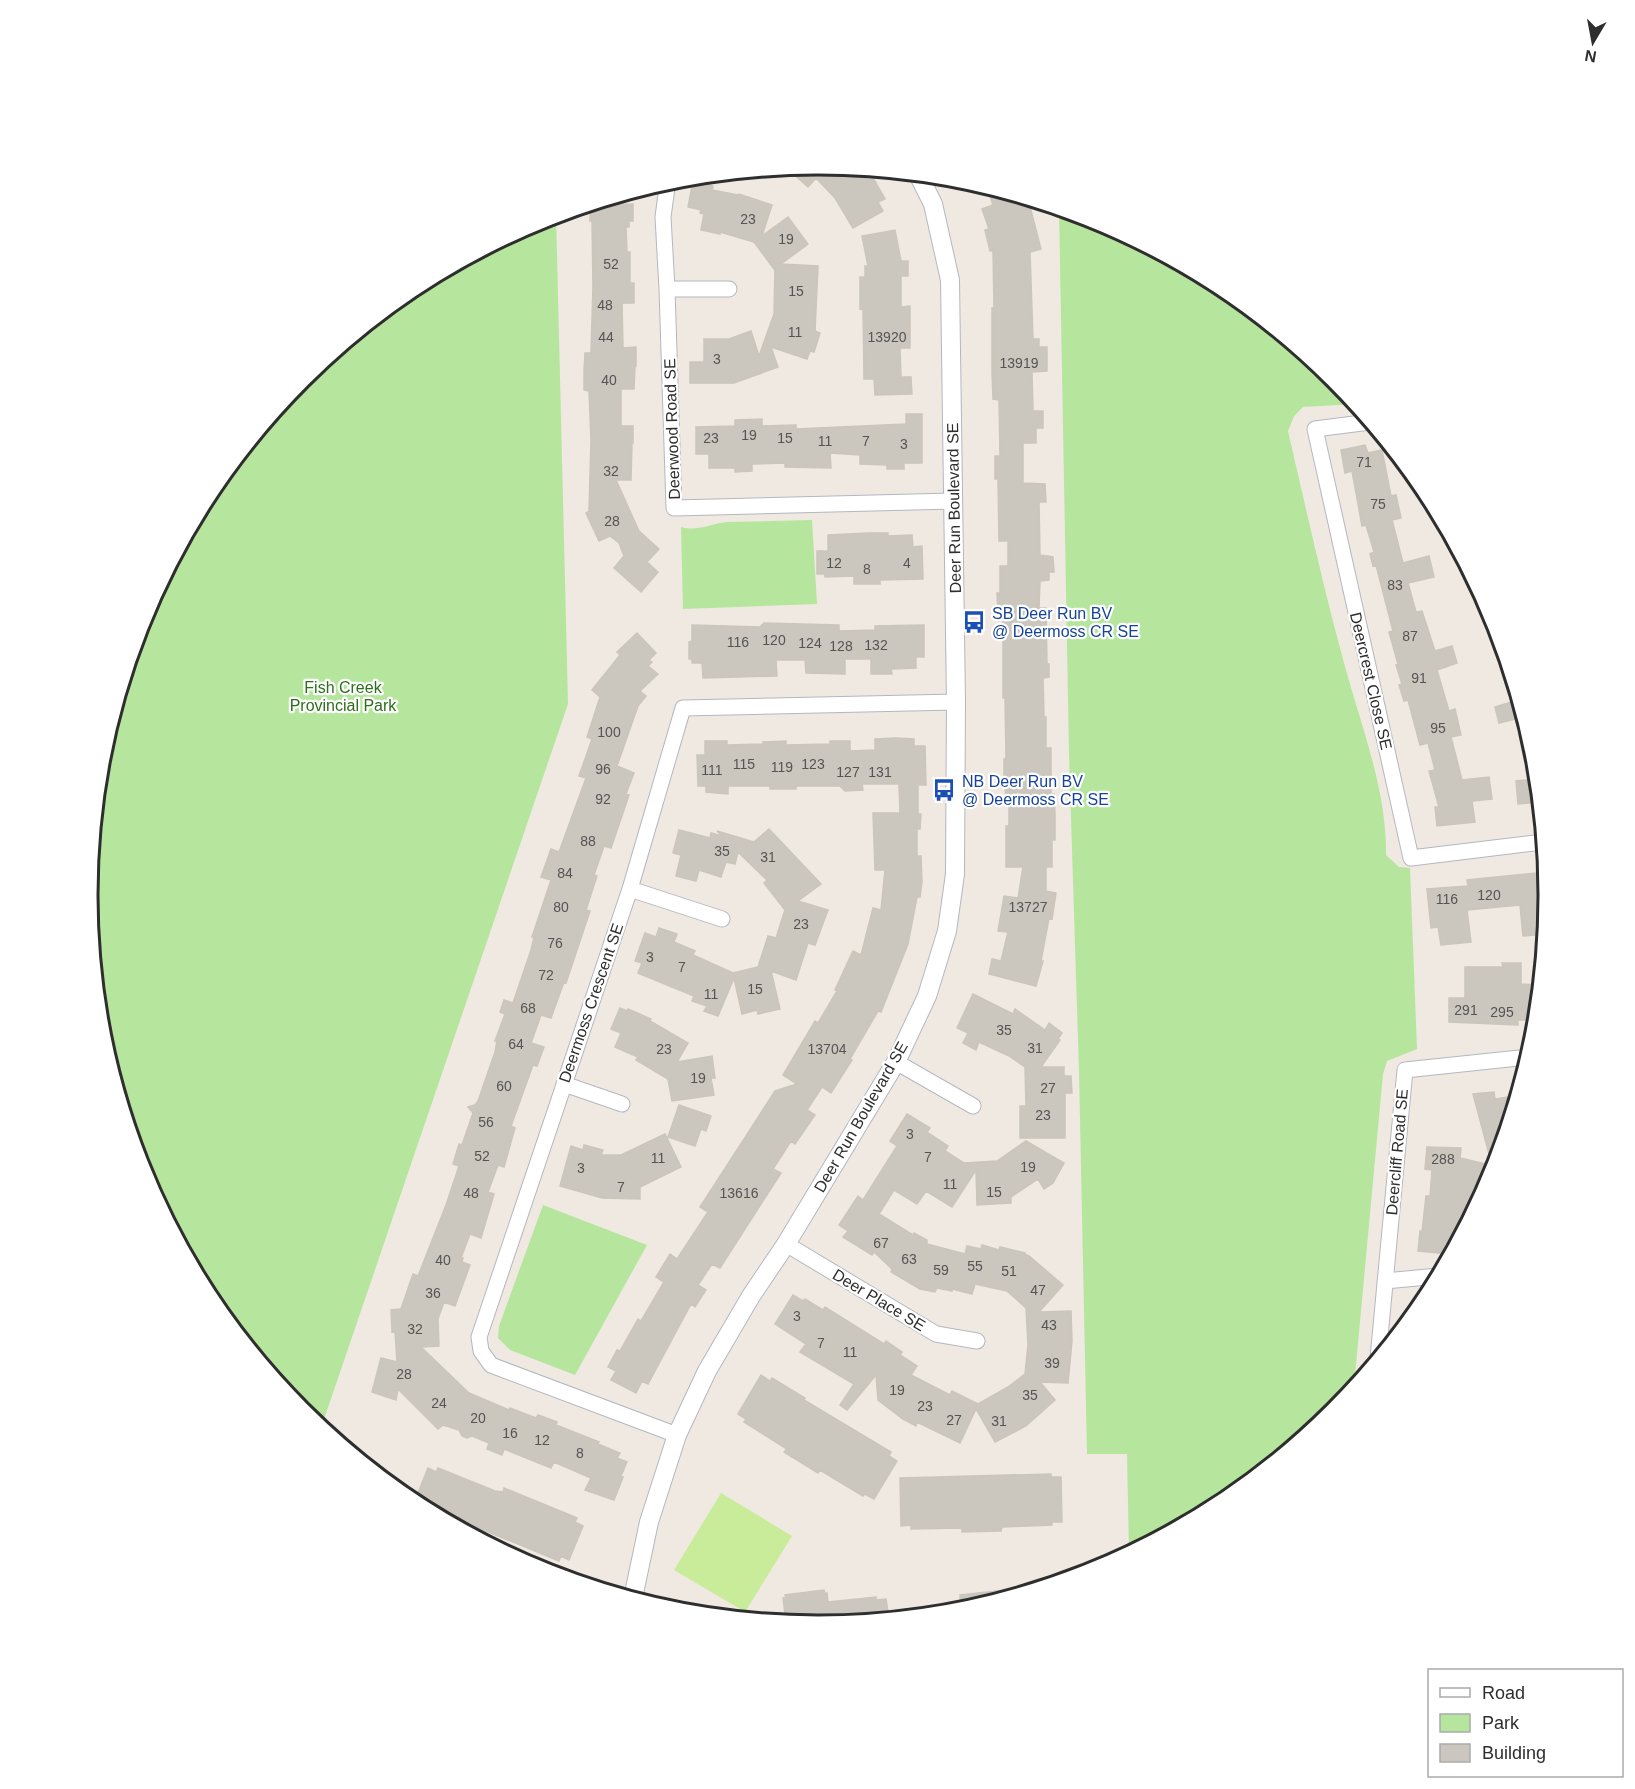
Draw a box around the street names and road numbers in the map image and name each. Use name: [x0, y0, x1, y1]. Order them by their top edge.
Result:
street label: Deerwood Road SE: [661, 358, 683, 500]
street label: Deer Run Boulevard SE: [944, 422, 964, 594]
street label: Deercrest Close SE: [1347, 611, 1395, 751]
street label: Deermoss Crescent SE: [556, 921, 626, 1085]
street label: Deer Run Boulevard SE: [811, 1039, 911, 1195]
street label: Deercliff Road SE: [1383, 1088, 1411, 1216]
street label: Deer Place SE: [830, 1266, 928, 1334]

